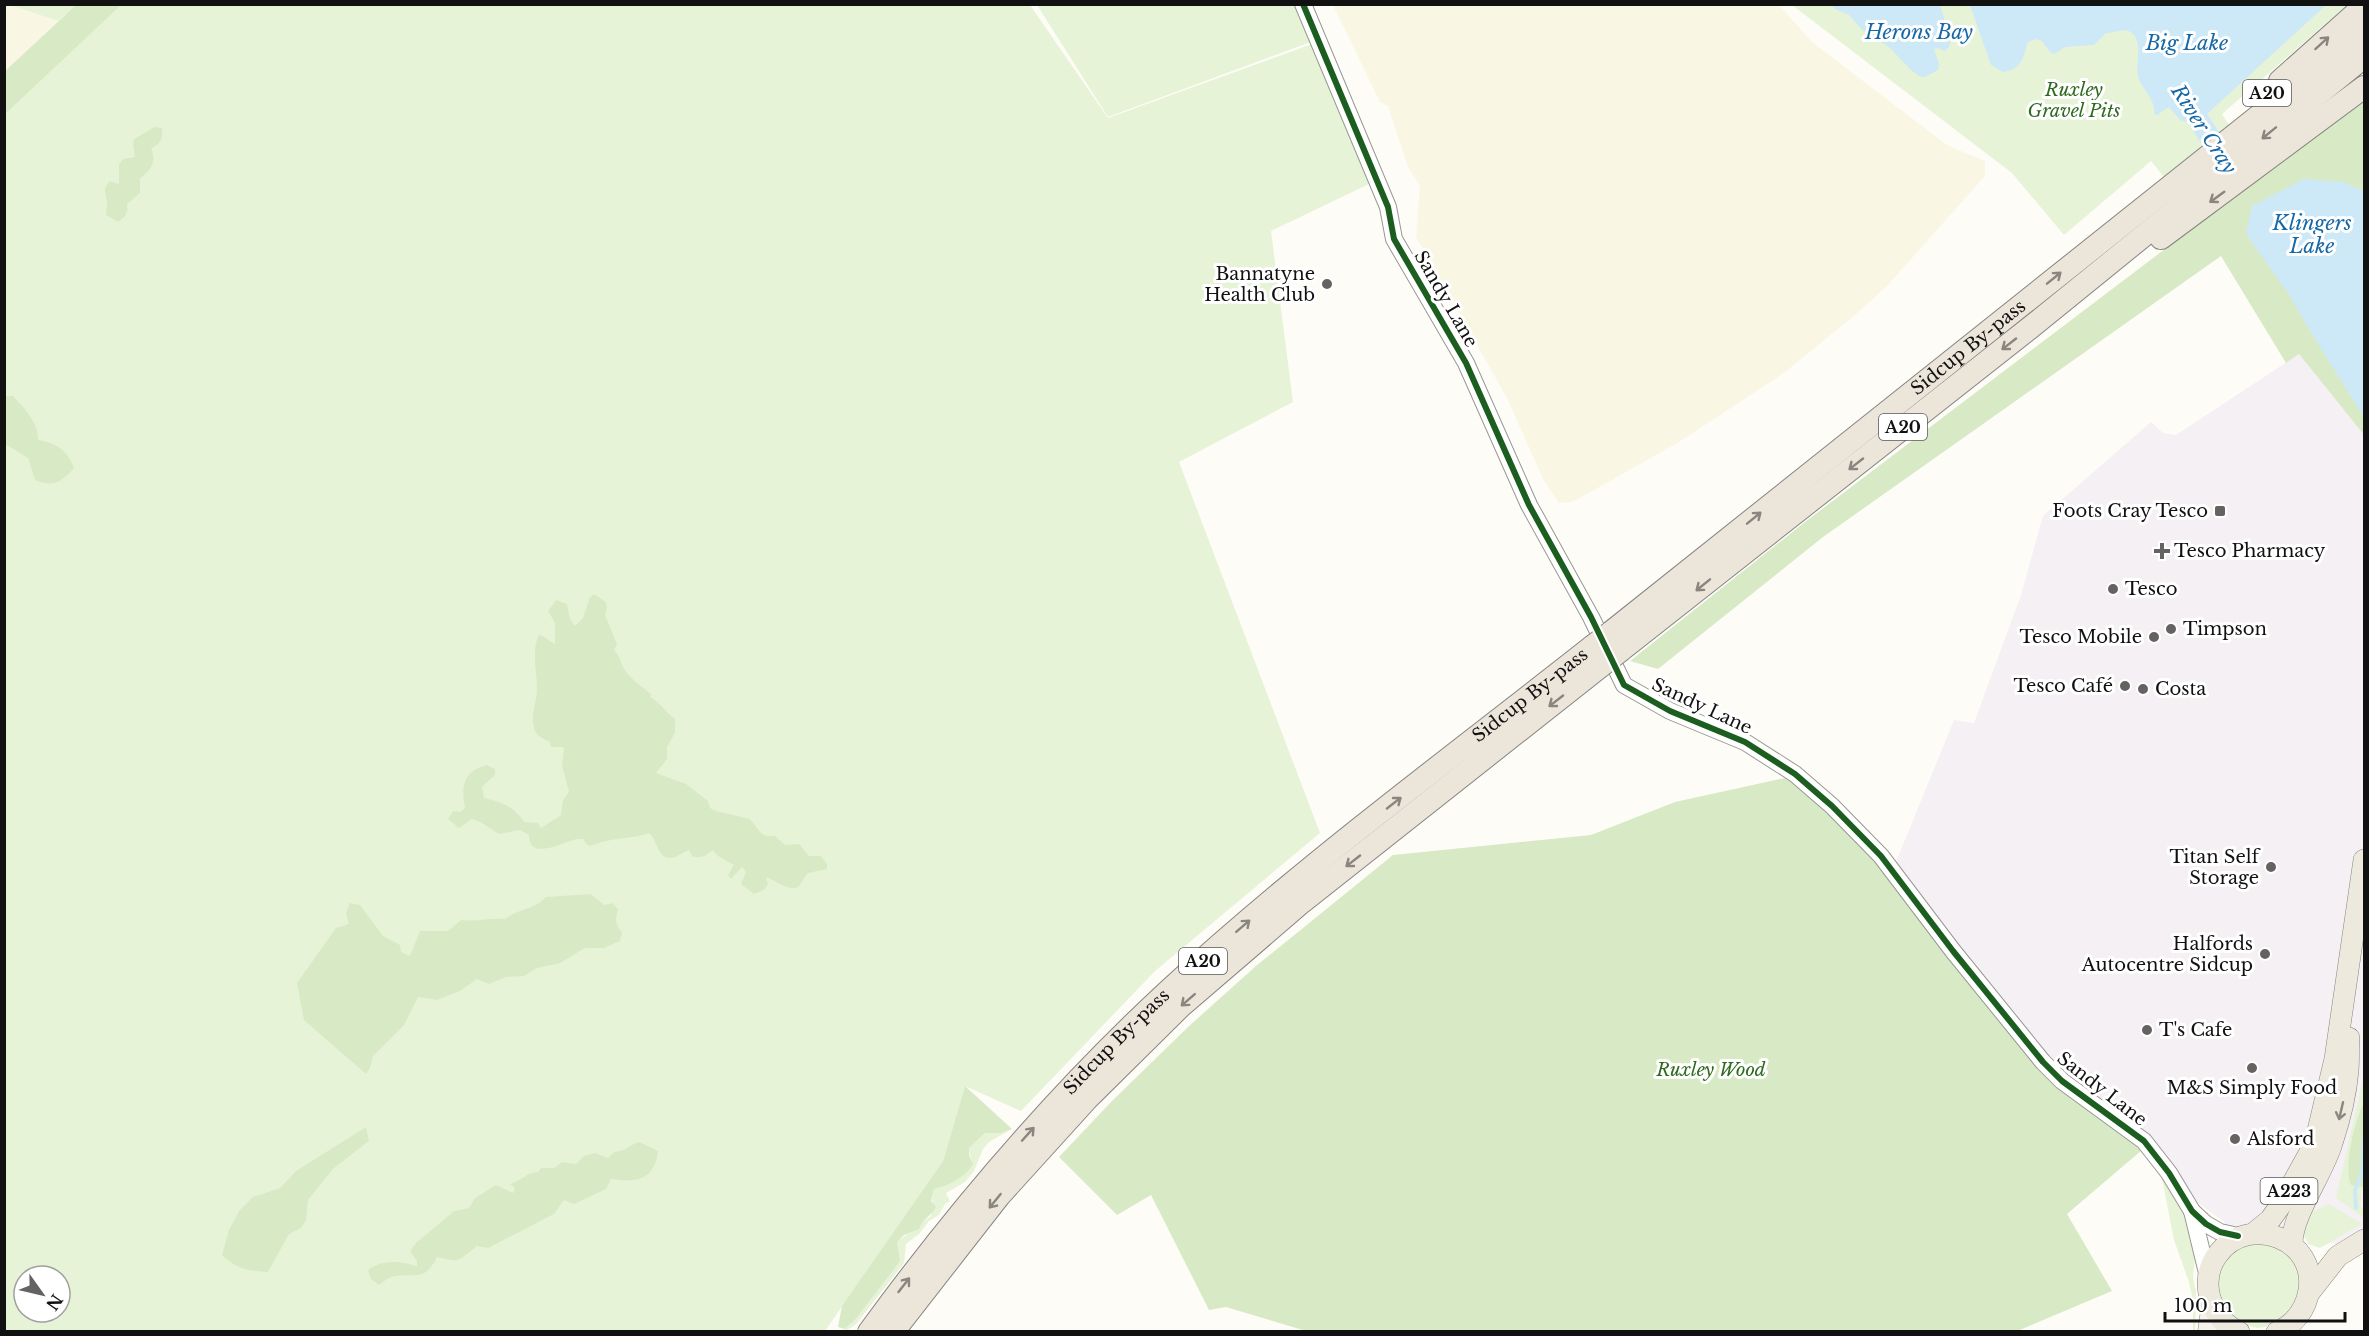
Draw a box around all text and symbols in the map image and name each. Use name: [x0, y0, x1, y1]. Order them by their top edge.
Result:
water label: Herons Bay: [1864, 20, 1974, 44]
water label: Big Lake: [2145, 31, 2228, 55]
one-way arrow: [2314, 36, 2329, 50]
park label: Ruxley Gravel Pits: [2028, 79, 2121, 122]
water label: River Cray: [2166, 79, 2242, 179]
road number: A20: [2243, 80, 2291, 106]
one-way arrow: [2262, 127, 2278, 140]
one-way arrow: [2209, 191, 2225, 204]
water label: Klingers Lake: [2271, 211, 2352, 258]
street label: Sandy Lane: [1409, 247, 1483, 351]
place label: Bannatyne Health Club: [1204, 263, 1315, 306]
one-way arrow: [2046, 272, 2062, 285]
marker: Bannatyne Health Club: [1320, 277, 1334, 291]
street label: Sidcup By-pass: [1906, 295, 2030, 400]
one-way arrow: [2001, 337, 2017, 350]
road number: A20: [1879, 414, 1927, 440]
one-way arrow: [1848, 458, 1864, 470]
place label: Foots Cray Tesco: [2052, 500, 2208, 522]
marker: Foots Cray Tesco: [2213, 504, 2227, 518]
one-way arrow: [1746, 511, 1762, 524]
place label: Tesco Pharmacy: [2174, 540, 2326, 562]
marker: Tesco Pharmacy: [2155, 544, 2169, 558]
one-way arrow: [1695, 578, 1711, 591]
place label: Tesco: [2125, 578, 2177, 600]
marker: Tesco: [2106, 582, 2120, 596]
place label: Timpson: [2183, 618, 2267, 640]
marker: Timpson: [2164, 622, 2178, 636]
place label: Tesco Mobile: [2019, 626, 2142, 648]
marker: Tesco Mobile: [2147, 630, 2161, 644]
street label: Sidcup By-pass: [1468, 643, 1592, 747]
street label: Sandy Lane: [1648, 673, 1756, 739]
place label: Tesco Café: [2013, 675, 2113, 697]
place label: Costa: [2155, 678, 2206, 700]
marker: Tesco Café: [2118, 679, 2132, 693]
marker: Costa: [2136, 682, 2150, 696]
one-way arrow: [1548, 695, 1564, 708]
one-way arrow: [1386, 797, 1402, 810]
place label: Titan Self Storage: [2169, 846, 2262, 889]
one-way arrow: [1346, 855, 1362, 868]
marker: Titan Self Storage: [2264, 860, 2278, 874]
one-way arrow: [1235, 919, 1250, 933]
place label: Halfords Autocentre Sidcup: [2081, 933, 2253, 976]
marker: Halfords Autocentre Sidcup: [2258, 947, 2272, 961]
road number: A20: [1179, 948, 1227, 974]
street label: Sidcup By-pass: [1059, 984, 1174, 1099]
one-way arrow: [1181, 993, 1196, 1007]
place label: T's Cafe: [2159, 1019, 2232, 1041]
marker: T's Cafe: [2140, 1023, 2154, 1037]
street label: Sandy Lane: [2053, 1047, 2151, 1131]
park label: Ruxley Wood: [1655, 1059, 1766, 1081]
marker: M&S Simply Food: [2245, 1061, 2259, 1075]
place label: M&S Simply Food: [2167, 1077, 2337, 1099]
one-way arrow: [2335, 1101, 2346, 1121]
one-way arrow: [1021, 1127, 1035, 1142]
place label: Alsford: [2246, 1128, 2314, 1150]
marker: Alsford: [2228, 1132, 2242, 1146]
road number: A223: [2260, 1178, 2318, 1204]
one-way arrow: [988, 1193, 1001, 1209]
north arrow: [12, 1264, 72, 1324]
one-way arrow: [897, 1277, 910, 1293]
scale bar: [2165, 1285, 2345, 1323]
text: N: [42, 1291, 67, 1314]
text: 100 m: [2174, 1295, 2232, 1317]

